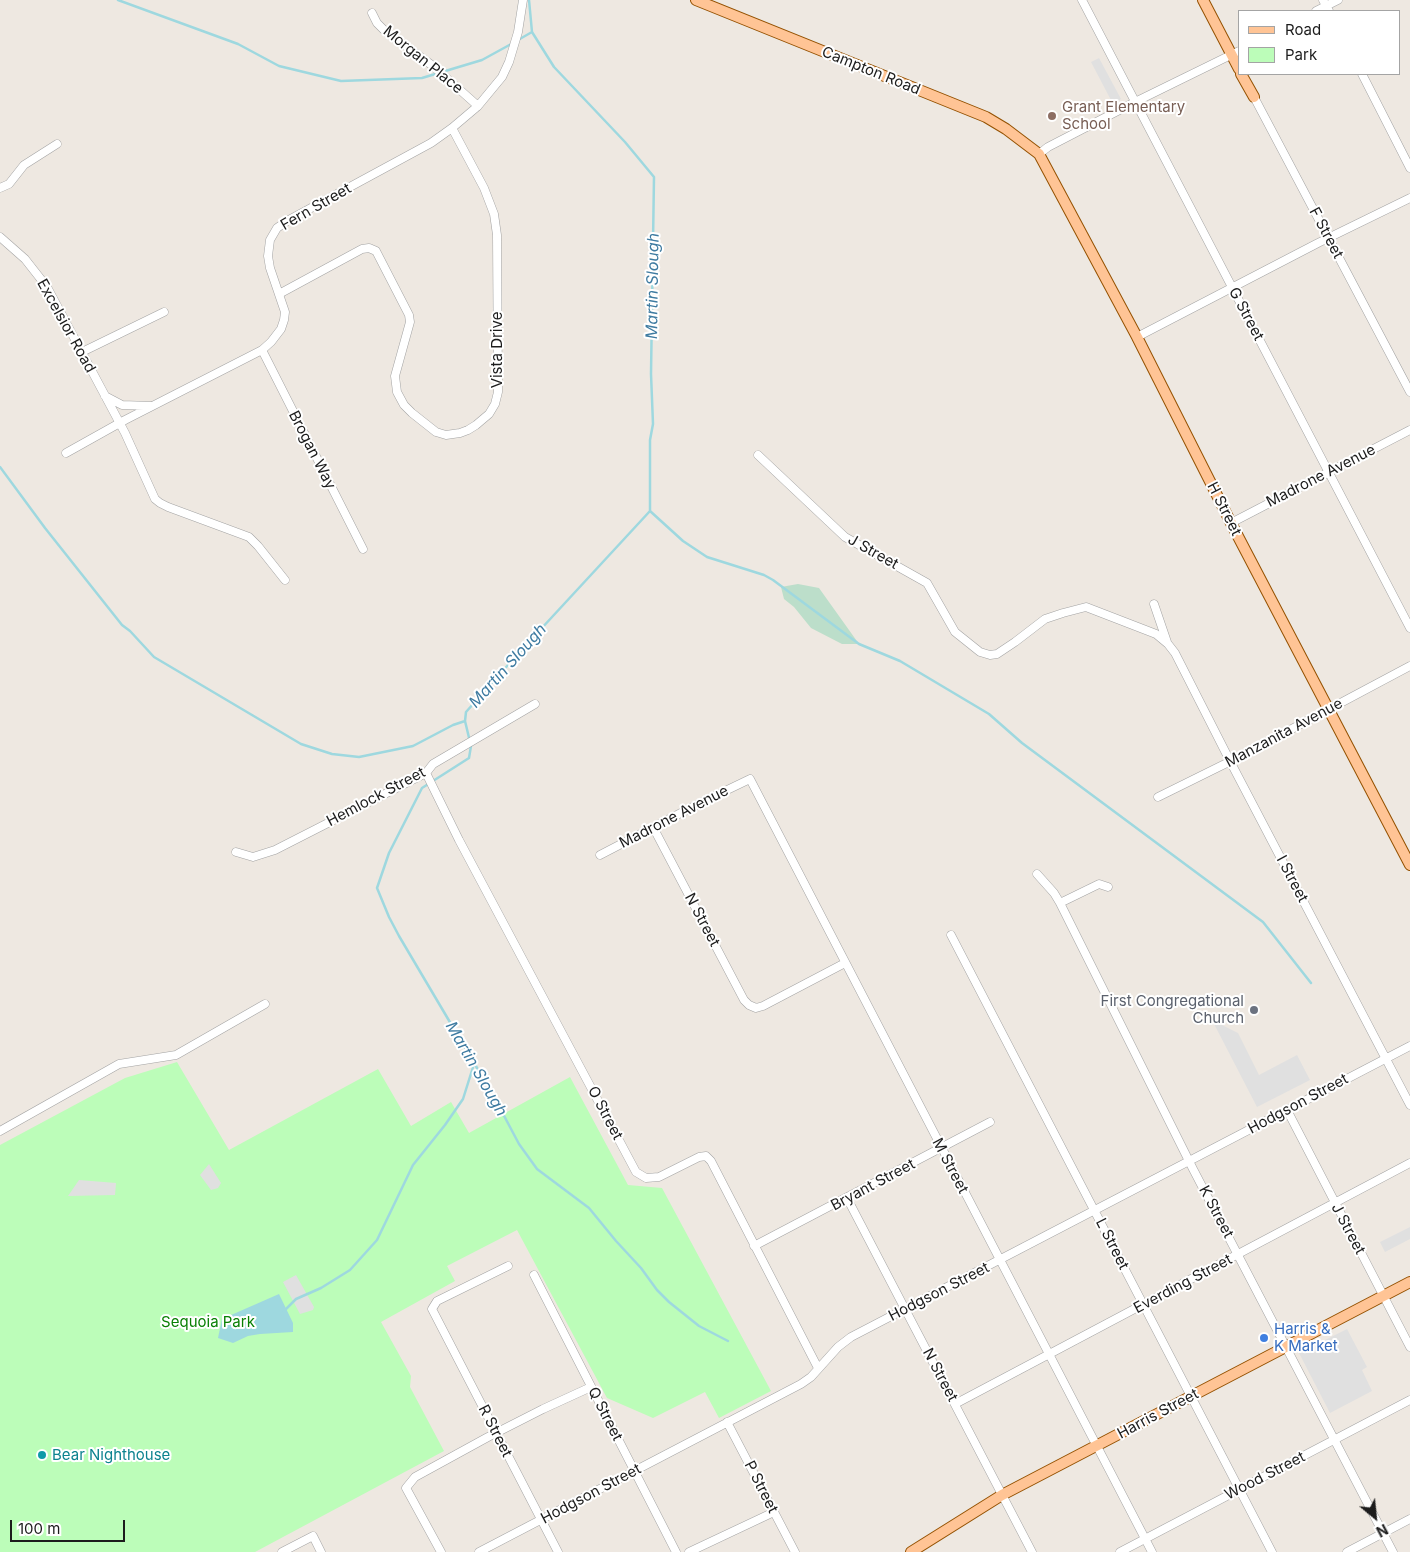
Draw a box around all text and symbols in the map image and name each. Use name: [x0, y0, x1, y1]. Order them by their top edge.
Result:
legend: [1238, 10, 1400, 75]
text: Road: [1285, 20, 1321, 39]
street label: Morgan Place: [379, 22, 467, 98]
street label: Campton Road: [819, 43, 923, 99]
text: Park: [1285, 45, 1317, 64]
place label: Grant Elementary School: [1062, 98, 1185, 133]
marker: Grant Elementary School: [1046, 110, 1058, 122]
street label: Fern Street: [278, 180, 354, 234]
street label: F Street: [1305, 204, 1347, 262]
water label: Martin Slough: [642, 233, 664, 339]
street label: Excelsior Road: [33, 276, 99, 376]
street label: G Street: [1225, 284, 1267, 344]
street label: Vista Drive: [488, 312, 506, 388]
street label: Brogan Way: [285, 408, 339, 492]
street label: Madrone Avenue: [1263, 441, 1379, 511]
street label: H Street: [1203, 479, 1245, 539]
street label: J Street: [845, 531, 901, 573]
water label: Martin Slough: [465, 620, 551, 712]
street label: Manzanita Avenue: [1222, 694, 1346, 772]
street label: Hemlock Street: [324, 763, 428, 831]
street label: Madrone Avenue: [616, 782, 732, 852]
street label: I Street: [1272, 852, 1312, 906]
street label: N Street: [680, 890, 724, 950]
place label: First Congregational Church: [1101, 992, 1244, 1027]
marker: First Congregational Church: [1248, 1004, 1260, 1016]
water label: Martin Slough: [441, 1018, 511, 1120]
street label: Hodgson Street: [1245, 1070, 1351, 1138]
street label: O Street: [583, 1083, 627, 1143]
street label: M Street: [928, 1135, 972, 1197]
street label: Bryant Street: [828, 1155, 918, 1215]
street label: K Street: [1195, 1183, 1237, 1241]
street label: J Street: [1327, 1200, 1369, 1258]
street label: L Street: [1091, 1215, 1133, 1273]
street label: Everding Street: [1131, 1251, 1235, 1317]
street label: Hodgson Street: [886, 1259, 992, 1325]
park label: Sequoia Park: [161, 1313, 255, 1331]
place label: Harris & K Market: [1274, 1320, 1338, 1355]
marker: Harris & K Market: [1258, 1332, 1270, 1344]
street label: N Street: [918, 1345, 962, 1405]
street label: Q Street: [584, 1384, 626, 1444]
street label: Harris Street: [1114, 1385, 1202, 1443]
street label: R Street: [474, 1402, 516, 1460]
place label: Bear Nighthouse: [52, 1446, 170, 1464]
street label: Wood Street: [1222, 1448, 1308, 1504]
marker: Bear Nighthouse: [36, 1449, 48, 1461]
street label: P Street: [740, 1458, 782, 1516]
street label: Hodgson Street: [538, 1460, 644, 1528]
north arrow: [1350, 1492, 1400, 1542]
scale bar: [12, 1510, 128, 1542]
text: 100 m: [18, 1519, 60, 1538]
text: N: [1374, 1521, 1391, 1541]

